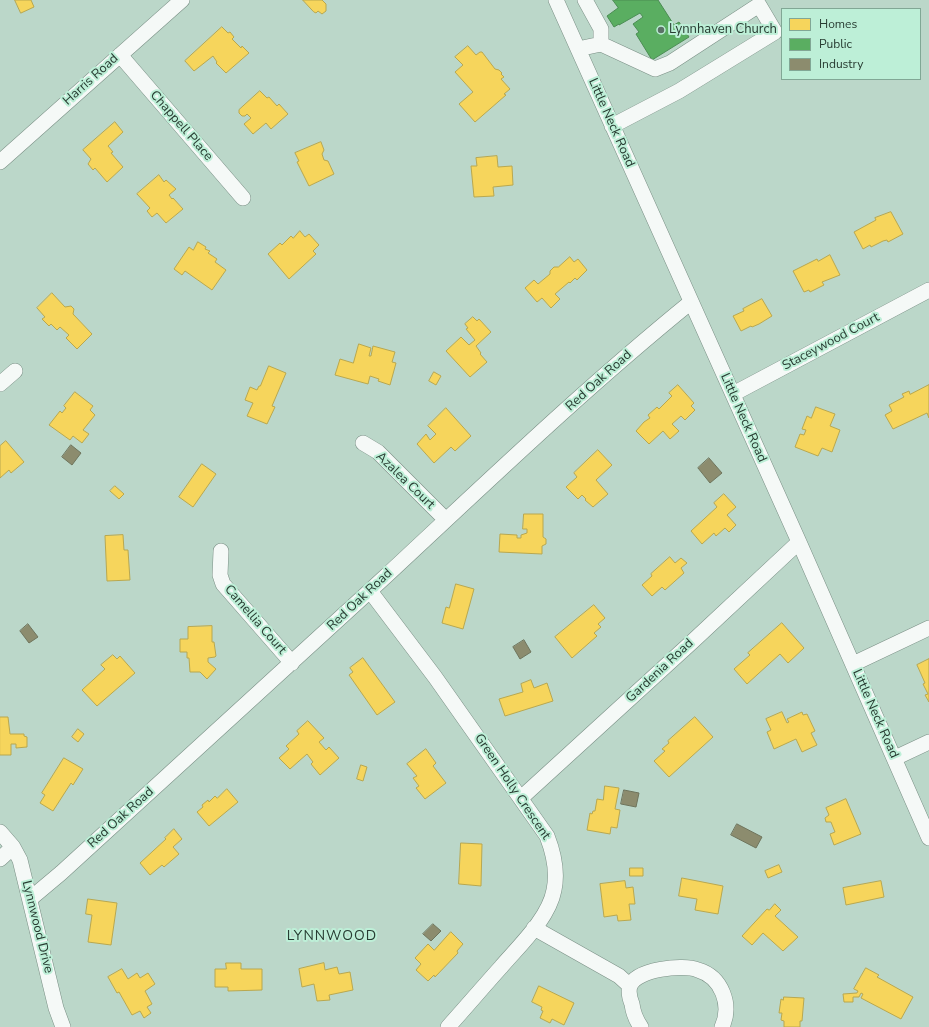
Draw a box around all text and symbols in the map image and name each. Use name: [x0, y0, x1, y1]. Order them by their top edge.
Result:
legend: [781, 8, 921, 80]
text: Homes: [819, 16, 857, 32]
place label: Lynnhaven Church: [669, 22, 777, 38]
marker: Lynnhaven Church: [656, 25, 666, 35]
text: Public: [819, 36, 852, 52]
street label: Harris Road: [60, 51, 122, 109]
text: Industry: [819, 56, 863, 72]
street label: Little Neck Road: [584, 76, 638, 170]
street label: Chappell Place: [146, 88, 216, 164]
street label: Staceywood Court: [780, 310, 882, 374]
street label: Red Oak Road: [563, 347, 635, 415]
street label: Little Neck Road: [716, 371, 770, 465]
street label: Azalea Court: [372, 449, 438, 513]
street label: Red Oak Road: [324, 566, 396, 634]
street label: Camellia Court: [221, 582, 289, 658]
street label: Gardenia Road: [623, 636, 697, 706]
street label: Little Neck Road: [848, 667, 902, 761]
street label: Green Holly Crescent: [471, 731, 553, 843]
street label: Red Oak Road: [85, 784, 157, 852]
street label: Lynnwood Drive: [18, 879, 56, 975]
district label: LYNNWOOD: [287, 929, 377, 945]

